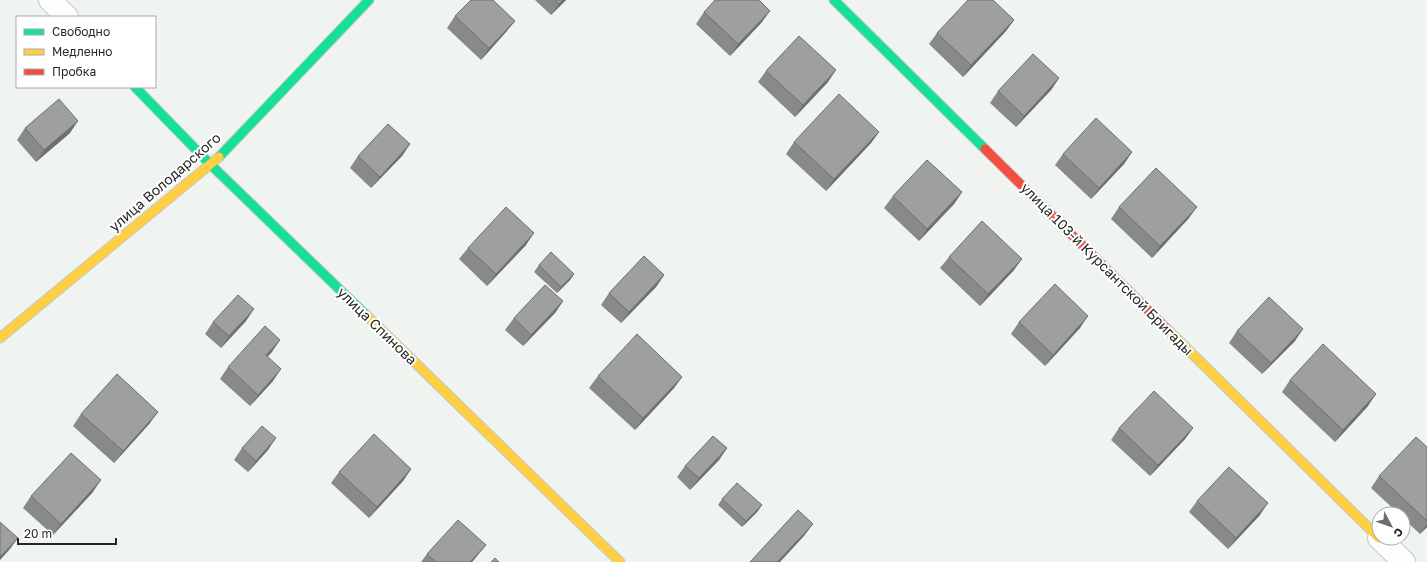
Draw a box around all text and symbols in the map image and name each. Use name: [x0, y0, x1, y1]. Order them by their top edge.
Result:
legend: [16, 16, 156, 88]
text: Свободно: [52, 24, 110, 39]
text: Медленно: [52, 44, 112, 59]
text: Пробка: [52, 64, 96, 79]
street label: улица Володарского: [105, 129, 224, 235]
street label: улица 103-й Курсантской Бригады: [1018, 179, 1197, 358]
street label: улица Спинова: [334, 283, 421, 368]
north arrow: [1371, 506, 1411, 546]
scale bar: [18, 520, 116, 546]
text: 20 m: [24, 526, 52, 541]
text: С: [1391, 526, 1406, 540]

